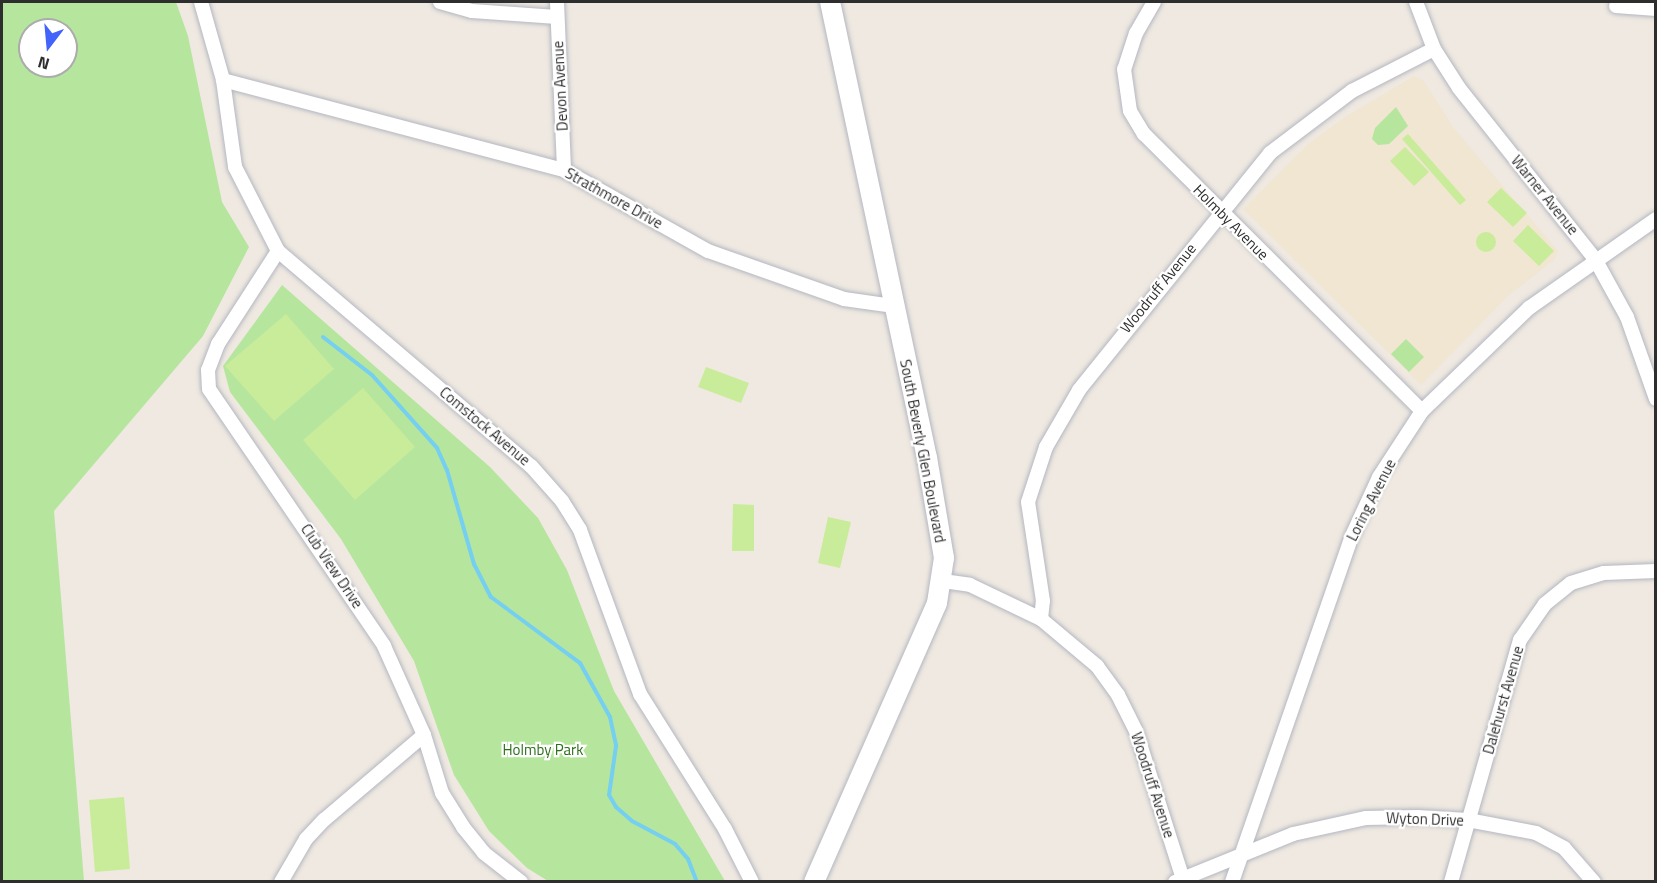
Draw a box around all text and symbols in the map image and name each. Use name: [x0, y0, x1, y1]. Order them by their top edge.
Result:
north arrow: [18, 18, 78, 78]
street label: Devon Avenue: [549, 40, 571, 132]
text: N: [35, 50, 52, 76]
street label: Warner Avenue: [1508, 152, 1582, 238]
street label: Strathmore Drive: [562, 164, 666, 232]
street label: Holmby Avenue: [1190, 181, 1272, 263]
street label: Woodruff Avenue: [1116, 240, 1200, 336]
street label: South Beverly Glen Boulevard: [896, 358, 950, 544]
street label: Comstock Avenue: [436, 383, 534, 469]
street label: Loring Avenue: [1343, 456, 1399, 544]
street label: Club View Drive: [297, 520, 367, 612]
street label: Dalehurst Avenue: [1479, 644, 1527, 756]
street label: Woodruff Avenue: [1127, 730, 1179, 840]
park label: Holmby Park: [503, 741, 583, 759]
street label: Wyton Drive: [1386, 809, 1464, 829]

